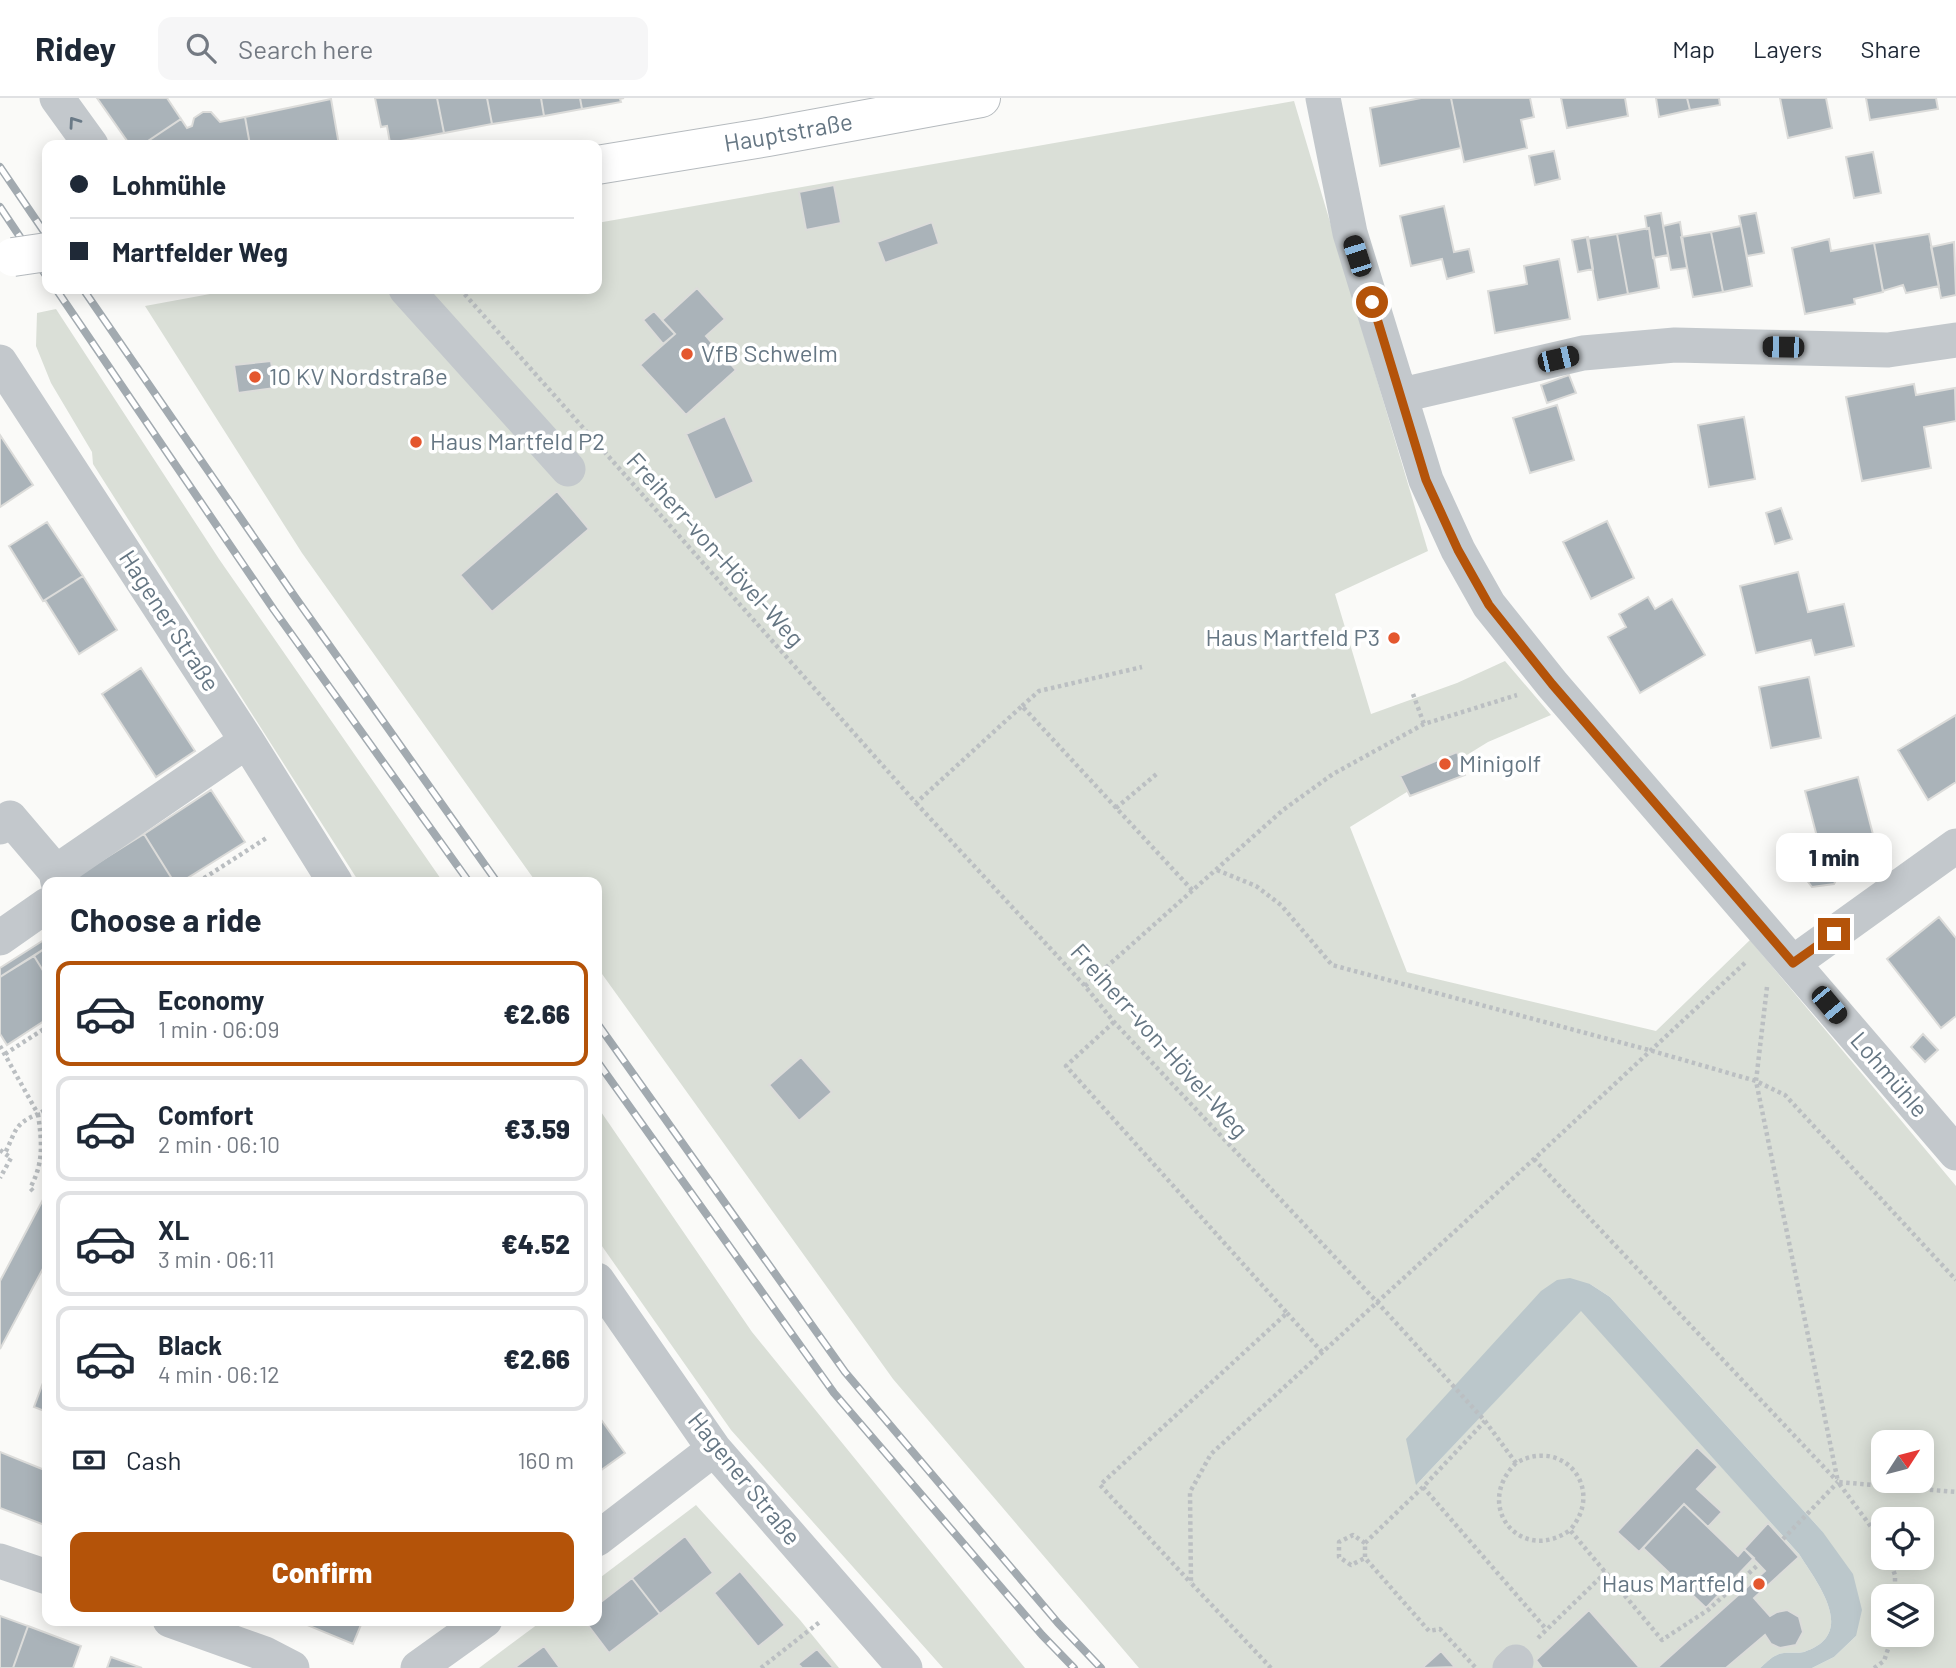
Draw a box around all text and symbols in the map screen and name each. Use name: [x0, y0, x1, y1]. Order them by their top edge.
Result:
search box: [158, 17, 648, 80]
text: Ridey: [35, 28, 116, 68]
icon: search: [182, 29, 220, 67]
text: Search here: [238, 33, 373, 64]
text: Map: [1672, 34, 1715, 63]
text: Layers: [1753, 34, 1822, 63]
text: Share: [1860, 34, 1921, 63]
street label: Hauptstraße: [722, 106, 855, 157]
one-way arrow: [70, 117, 82, 130]
text: Lohmühle: [112, 169, 226, 200]
car: [1341, 233, 1374, 279]
text: Martfelder Weg: [112, 236, 288, 267]
route start: [1356, 286, 1388, 318]
car: [1762, 336, 1805, 358]
place label: VfB Schwelm: [701, 338, 838, 367]
car: [1536, 344, 1581, 374]
marker: VfB Schwelm: [679, 346, 695, 362]
place label: 10 KV Nordstraße: [269, 361, 448, 390]
marker: 10 KV Nordstraße: [247, 369, 263, 385]
place label: Haus Martfeld P2: [430, 426, 605, 455]
marker: Haus Martfeld P2: [408, 434, 424, 450]
street label: Freiherr-von-Hövel-Weg: [621, 446, 811, 652]
street label: Hagener Straße: [114, 544, 227, 696]
place label: Haus Martfeld P3: [1205, 622, 1380, 651]
marker: Haus Martfeld P3: [1386, 630, 1402, 646]
place label: Minigolf: [1459, 748, 1541, 777]
marker: Minigolf: [1437, 756, 1453, 772]
callout: 1 min: [1776, 832, 1892, 882]
text: 1 min: [1809, 843, 1859, 871]
text: Choose a ride: [70, 900, 262, 938]
route end: [1818, 918, 1850, 950]
street label: Freiherr-von-Hövel-Weg: [1065, 937, 1255, 1143]
icon: car: [74, 982, 137, 1045]
car: [1808, 982, 1851, 1028]
text: Economy: [158, 984, 264, 1015]
text: €2.66: [503, 998, 570, 1029]
text: 1 min · 06:09: [158, 1015, 280, 1043]
street label: Lohmühle: [1845, 1025, 1935, 1123]
icon: car: [74, 1097, 137, 1160]
text: Comfort: [158, 1099, 254, 1130]
text: €3.59: [504, 1113, 570, 1144]
text: 2 min · 06:10: [158, 1130, 280, 1158]
icon: car: [74, 1212, 137, 1275]
text: XL: [158, 1214, 189, 1245]
text: €4.52: [501, 1228, 570, 1259]
text: 3 min · 06:11: [158, 1245, 275, 1273]
icon: car: [74, 1327, 137, 1390]
text: Black: [158, 1329, 222, 1360]
text: €2.66: [503, 1343, 570, 1374]
text: 4 min · 06:12: [158, 1360, 280, 1388]
street label: Hagener Straße: [683, 1406, 808, 1550]
north arrow: [1871, 1430, 1934, 1493]
map controls: [1871, 1430, 1934, 1647]
icon: cash: [70, 1441, 108, 1479]
text: Cash: [126, 1444, 181, 1475]
text: 160 m: [517, 1446, 574, 1474]
button: locate: [1871, 1507, 1934, 1570]
button: Confirm: [70, 1532, 574, 1612]
place label: Haus Martfeld: [1602, 1568, 1745, 1597]
marker: Haus Martfeld: [1751, 1576, 1767, 1592]
button: layers: [1871, 1584, 1934, 1647]

